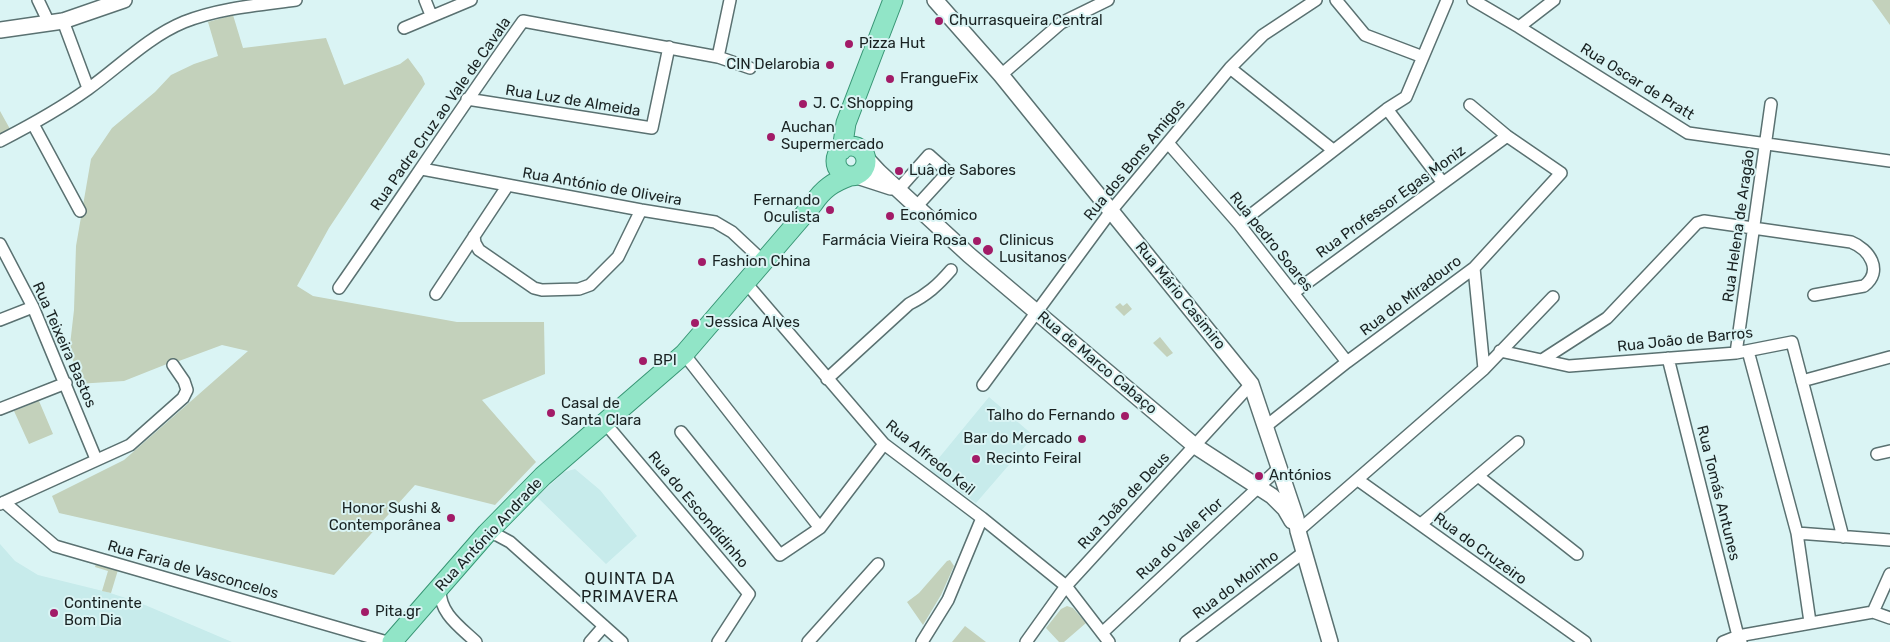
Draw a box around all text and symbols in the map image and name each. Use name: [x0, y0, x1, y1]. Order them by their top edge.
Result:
place label: Churrasqueira Central: [949, 12, 1103, 30]
street label: Rua Padre Cruz ao Vale de Cavala: [367, 14, 515, 214]
marker: Churrasqueira Central: [933, 15, 945, 27]
place label: Pizza Hut: [859, 35, 925, 53]
marker: Pizza Hut: [843, 38, 855, 50]
street label: Rua Oscar de Pratt: [1577, 40, 1697, 124]
place label: CIN Delarobia: [726, 56, 820, 74]
marker: CIN Delarobia: [824, 59, 836, 71]
place label: FrangueFix: [900, 70, 978, 88]
marker: FrangueFix: [884, 73, 896, 85]
street label: Rua Luz de Almeida: [504, 81, 642, 121]
place label: J. C. Shopping: [813, 95, 914, 113]
street label: Rua dos Bons Amigos: [1081, 96, 1189, 224]
marker: J. C. Shopping: [797, 98, 809, 110]
place label: Auchan Supermercado: [781, 119, 884, 154]
marker: Auchan Supermercado: [765, 131, 777, 143]
street label: Rua Professor Egas Moniz: [1313, 142, 1469, 262]
street label: Rua Helena de Aragão: [1719, 149, 1759, 303]
place label: Lua de Sabores: [909, 162, 1016, 180]
street label: Rua António de Oliveira: [521, 164, 683, 210]
marker: Lua de Sabores: [893, 165, 905, 177]
street label: Rua pedro Soares: [1225, 189, 1317, 295]
place label: Fernando Oculista: [753, 192, 820, 227]
marker: Fernando Oculista: [824, 204, 836, 216]
place label: Económico: [900, 207, 977, 225]
marker: Económico: [884, 210, 896, 222]
place label: Farmácia Vieira Rosa: [822, 232, 967, 250]
place label: Clinicus Lusitanos: [999, 232, 1067, 267]
marker: Farmácia Vieira Rosa: [971, 235, 983, 247]
street label: Rua Mário Casimiro: [1131, 239, 1229, 353]
marker: Clinicus Lusitanos: [981, 243, 995, 257]
street label: Rua do Miradouro: [1357, 252, 1465, 340]
place label: Fashion China: [712, 253, 811, 271]
marker: Fashion China: [696, 256, 708, 268]
street label: Rua Teixeira Bastos: [28, 279, 100, 411]
street label: Rua de Marco Cabaço: [1034, 308, 1160, 418]
place label: Jessica Alves: [705, 314, 800, 332]
marker: Jessica Alves: [689, 317, 701, 329]
street label: Rua João de Barros: [1616, 324, 1754, 356]
place label: BPI: [653, 352, 677, 370]
marker: BPI: [637, 355, 649, 367]
place label: Casal de Santa Clara: [561, 395, 641, 430]
marker: Casal de Santa Clara: [545, 407, 557, 419]
place label: Talho do Fernando: [986, 407, 1115, 425]
marker: Talho do Fernando: [1119, 410, 1131, 422]
street label: Rua Alfredo Keil: [882, 416, 978, 500]
street label: Rua Tomás Antunes: [1692, 424, 1744, 562]
place label: Bar do Mercado: [963, 430, 1072, 448]
marker: Bar do Mercado: [1076, 433, 1088, 445]
street label: Rua do Escondidinho: [644, 448, 752, 572]
street label: Rua João de Deus: [1074, 449, 1174, 553]
place label: Recinto Feiral: [986, 450, 1081, 468]
marker: Recinto Feiral: [970, 453, 982, 465]
place label: Antónios: [1269, 467, 1331, 485]
marker: Antónios: [1253, 470, 1265, 482]
street label: Rua António Andrade: [432, 475, 546, 595]
street label: Rua do Vale Flor: [1133, 494, 1227, 584]
place label: Honor Sushi & Contemporânea: [329, 500, 441, 535]
street label: Rua do Cruzeiro: [1430, 509, 1530, 589]
marker: Honor Sushi & Contemporânea: [445, 512, 457, 524]
street label: Rua Faria de Vasconcelos: [105, 537, 281, 603]
street label: Rua do Moinho: [1189, 547, 1283, 623]
district label: QUINTA DA PRIMAVERA: [580, 569, 680, 607]
place label: Continente Bom Dia: [64, 595, 142, 630]
place label: Pita.gr: [375, 603, 421, 621]
marker: Pita.gr: [359, 606, 371, 618]
marker: Continente Bom Dia: [48, 607, 60, 619]

